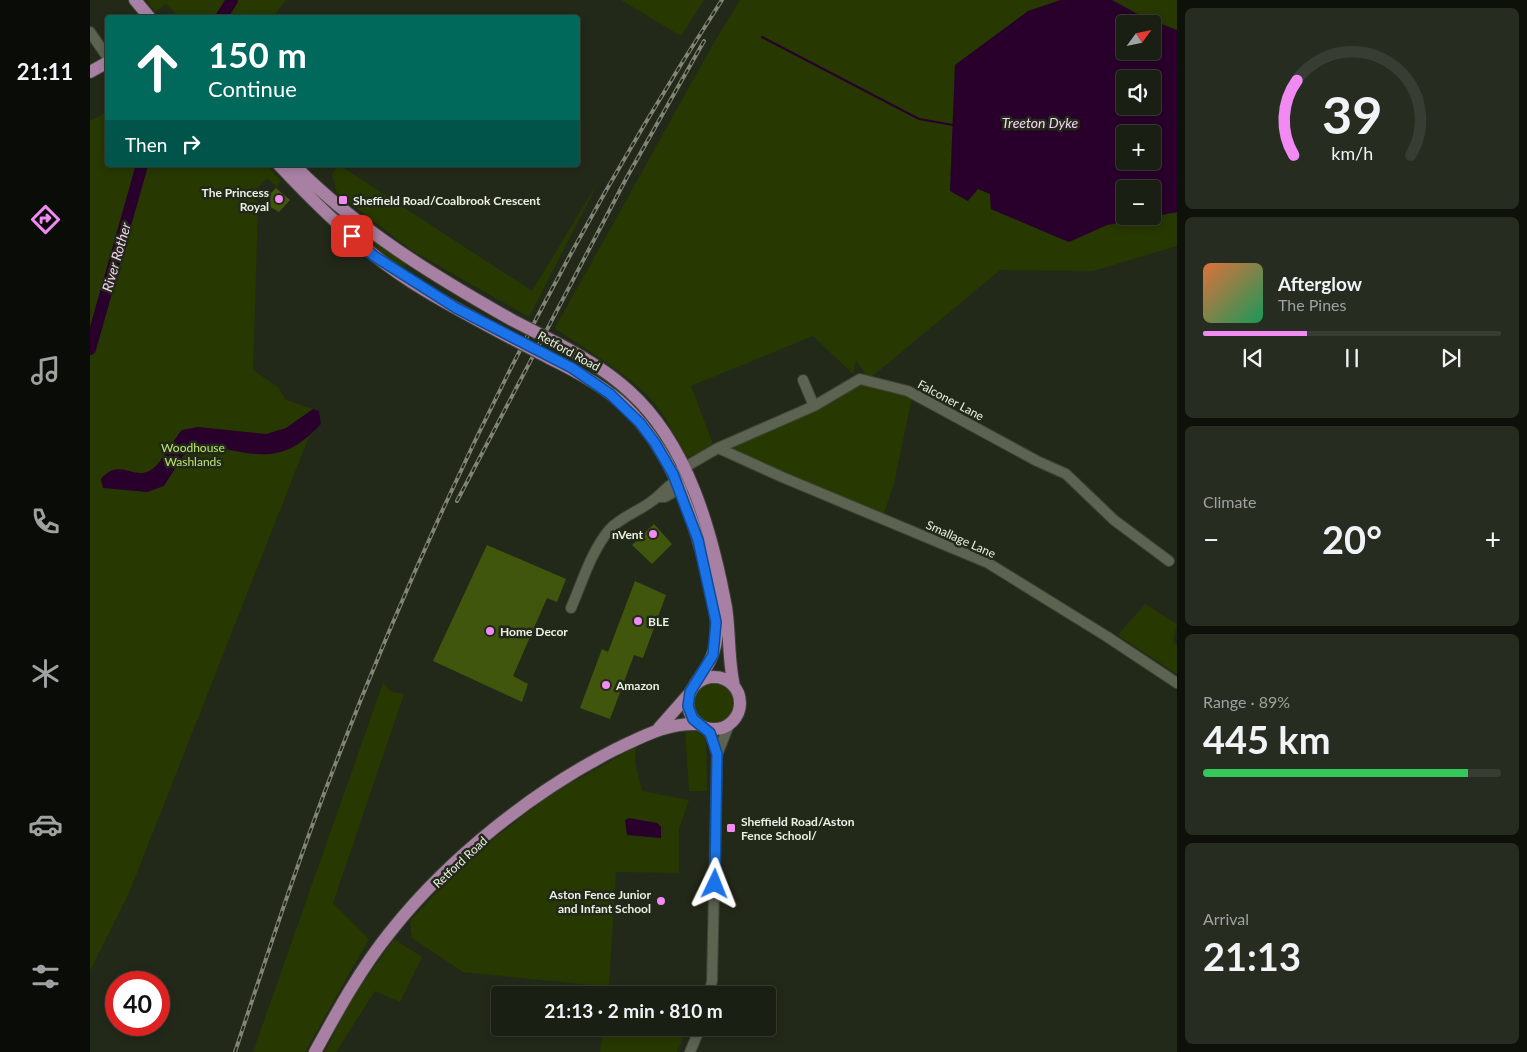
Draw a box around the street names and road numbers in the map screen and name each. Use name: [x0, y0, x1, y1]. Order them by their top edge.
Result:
street label: Retford Road: [535, 328, 603, 374]
street label: Falconer Lane: [915, 376, 987, 424]
street label: Smallage Lane: [924, 517, 998, 561]
street label: Retford Road: [430, 833, 490, 891]

